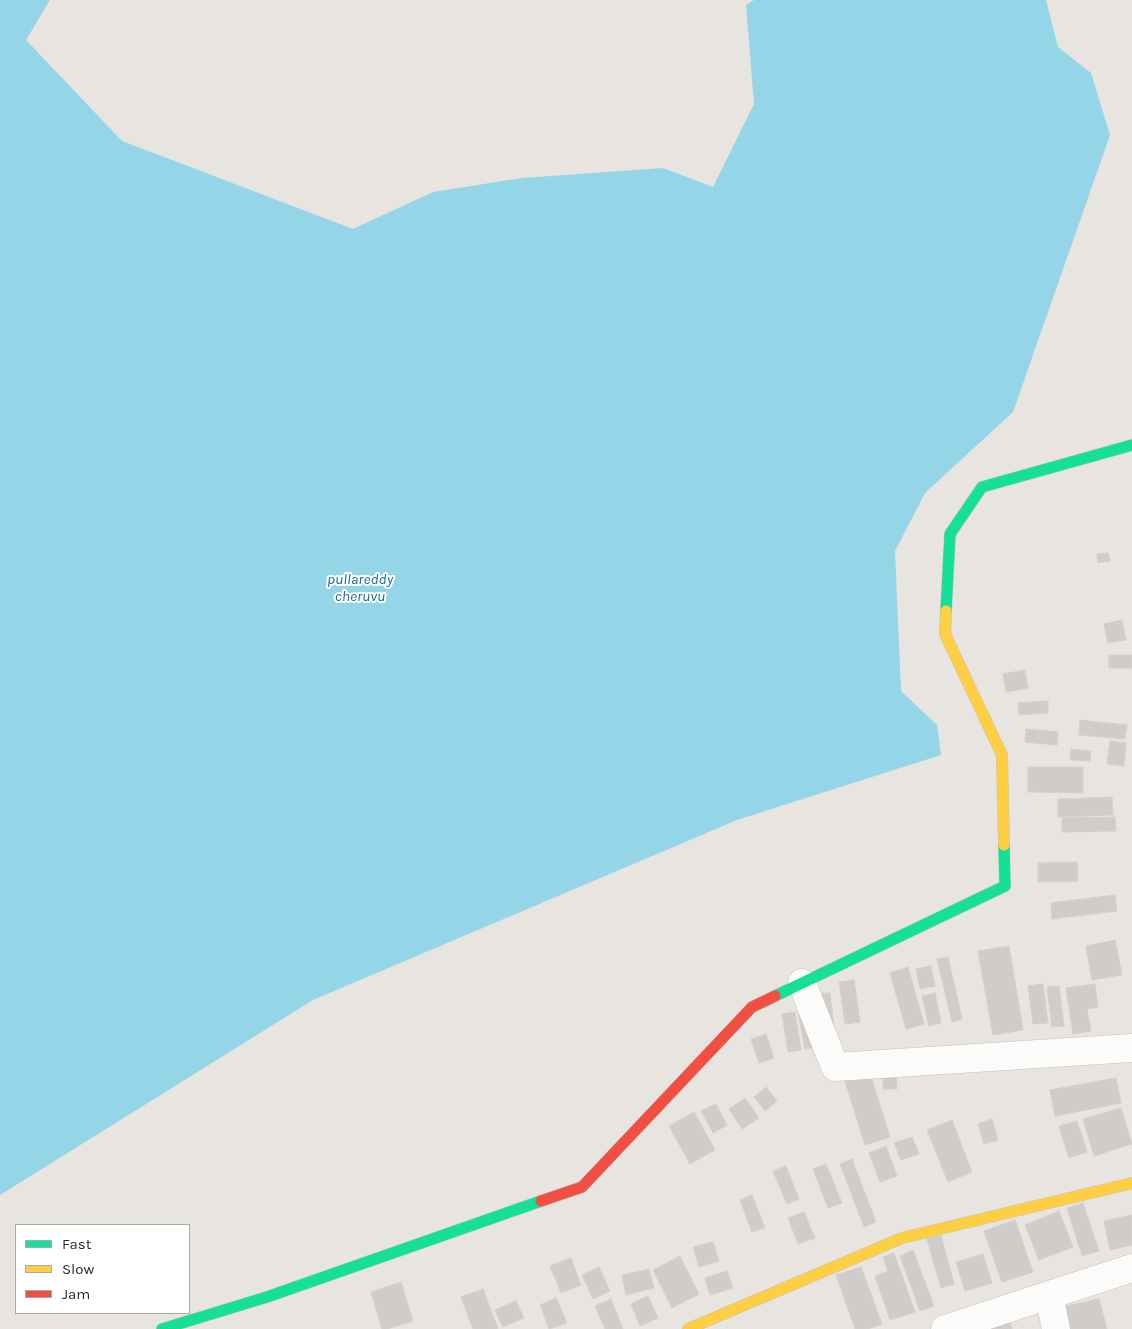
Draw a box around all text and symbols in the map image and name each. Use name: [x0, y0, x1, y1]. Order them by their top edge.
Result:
water label: pullareddy cheruvu: [327, 571, 393, 606]
legend: [15, 1224, 190, 1314]
text: Fast: [62, 1235, 91, 1253]
text: Slow: [62, 1260, 94, 1278]
text: Jam: [62, 1285, 90, 1303]

